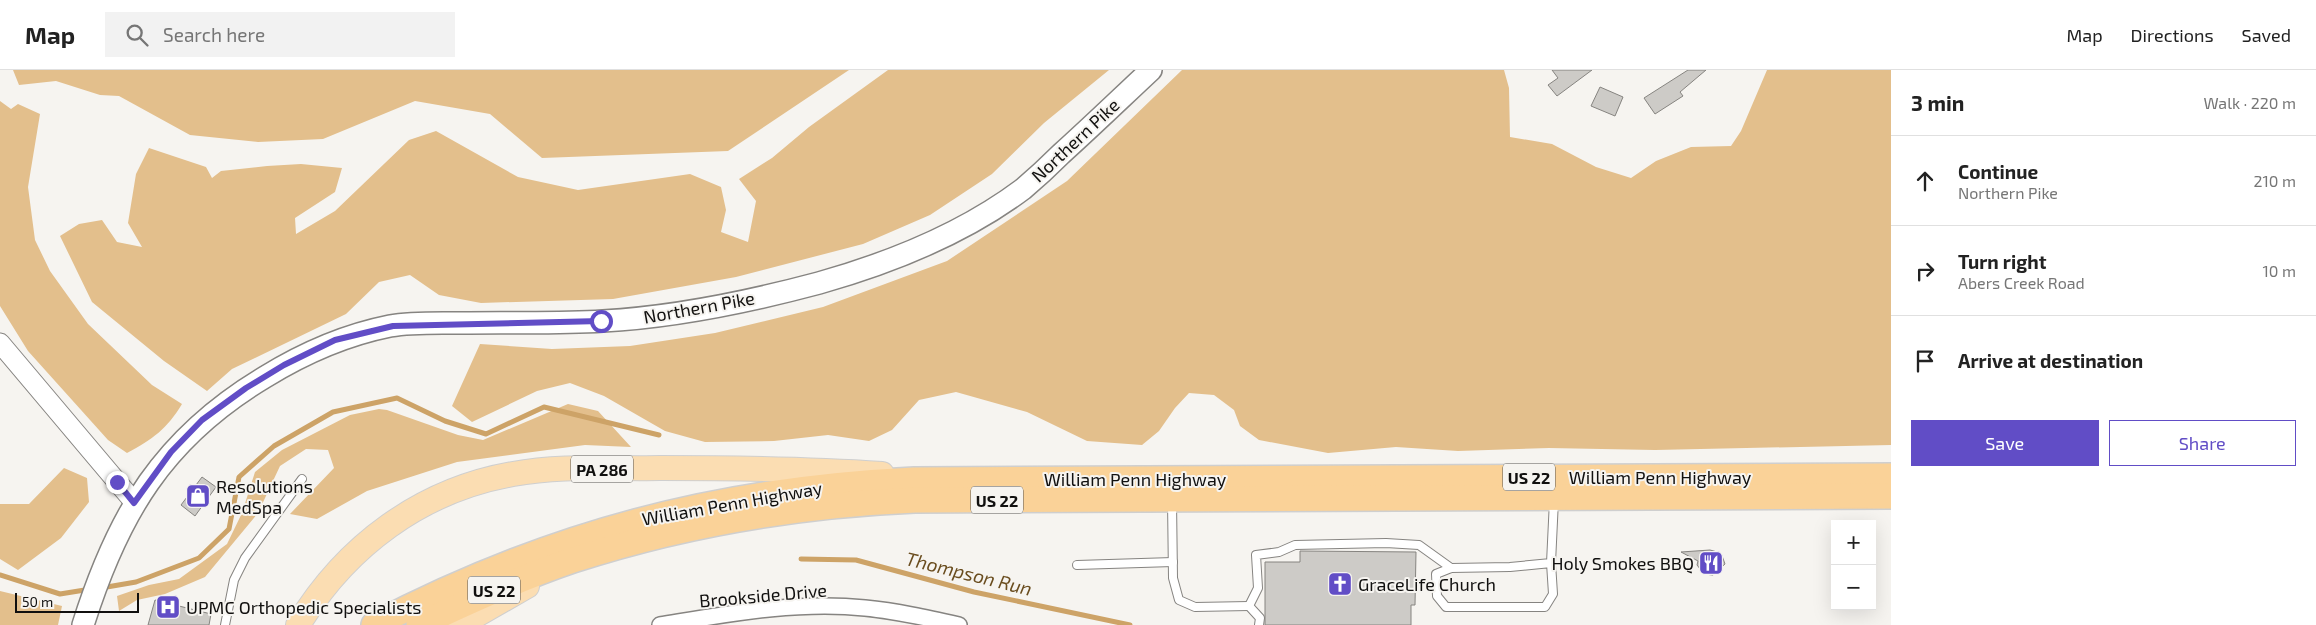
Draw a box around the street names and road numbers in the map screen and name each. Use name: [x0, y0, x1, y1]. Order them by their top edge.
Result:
street label: Northern Pike: [1026, 94, 1124, 186]
street label: Northern Pike: [642, 286, 756, 328]
road number: PA 286: [571, 456, 633, 482]
road number: US 22: [1503, 464, 1555, 491]
street label: William Penn Highway: [1569, 466, 1752, 488]
street label: William Penn Highway: [1044, 468, 1227, 490]
street label: William Penn Highway: [640, 476, 824, 530]
road number: US 22: [971, 486, 1023, 514]
road number: US 22: [468, 576, 520, 604]
street label: Brookside Drive: [698, 578, 828, 612]

